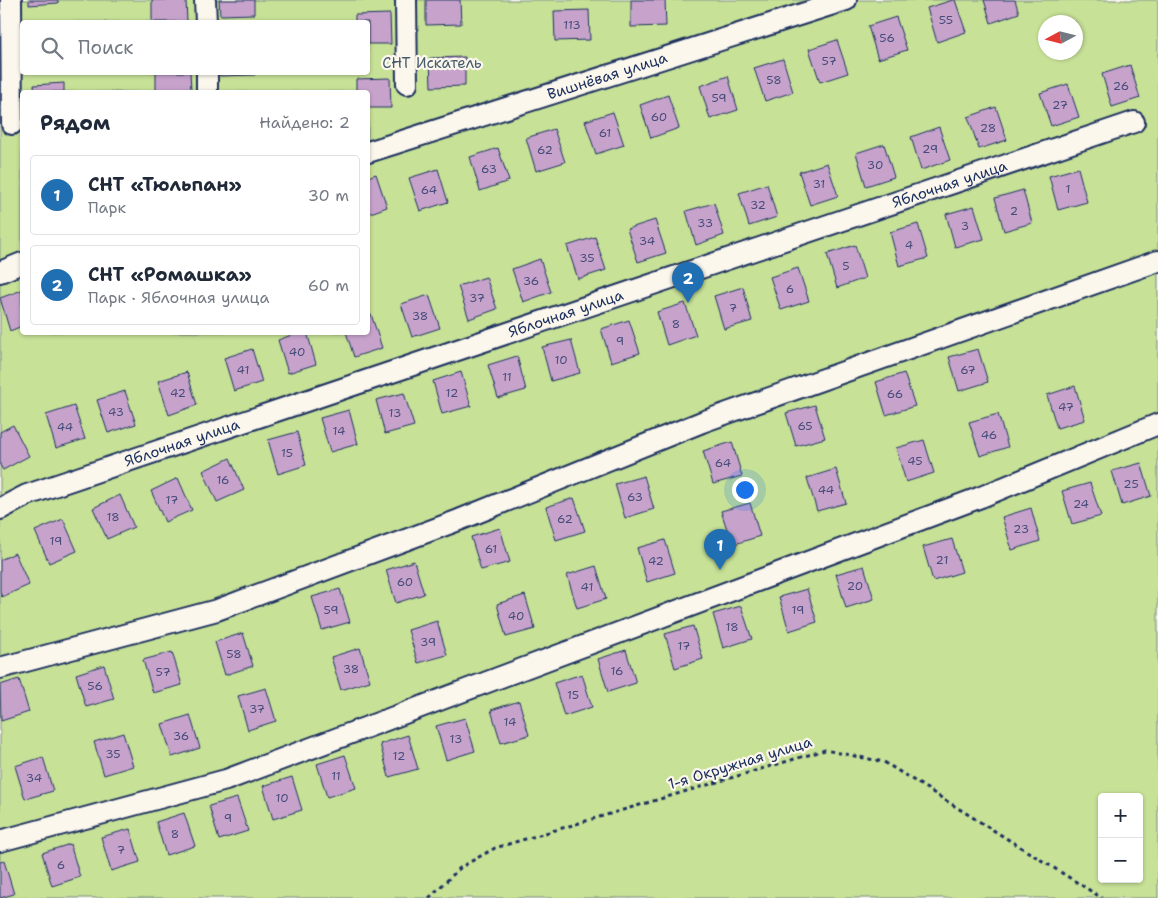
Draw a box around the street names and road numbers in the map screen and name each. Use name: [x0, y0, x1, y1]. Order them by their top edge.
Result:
street label: Вишнёвая улица: [545, 47, 670, 104]
street label: Яблочная улица: [889, 155, 1010, 213]
street label: Яблочная улица: [506, 285, 627, 342]
street label: Яблочная улица: [122, 414, 243, 471]
street label: 1-я Окружная улица: [666, 731, 815, 794]

